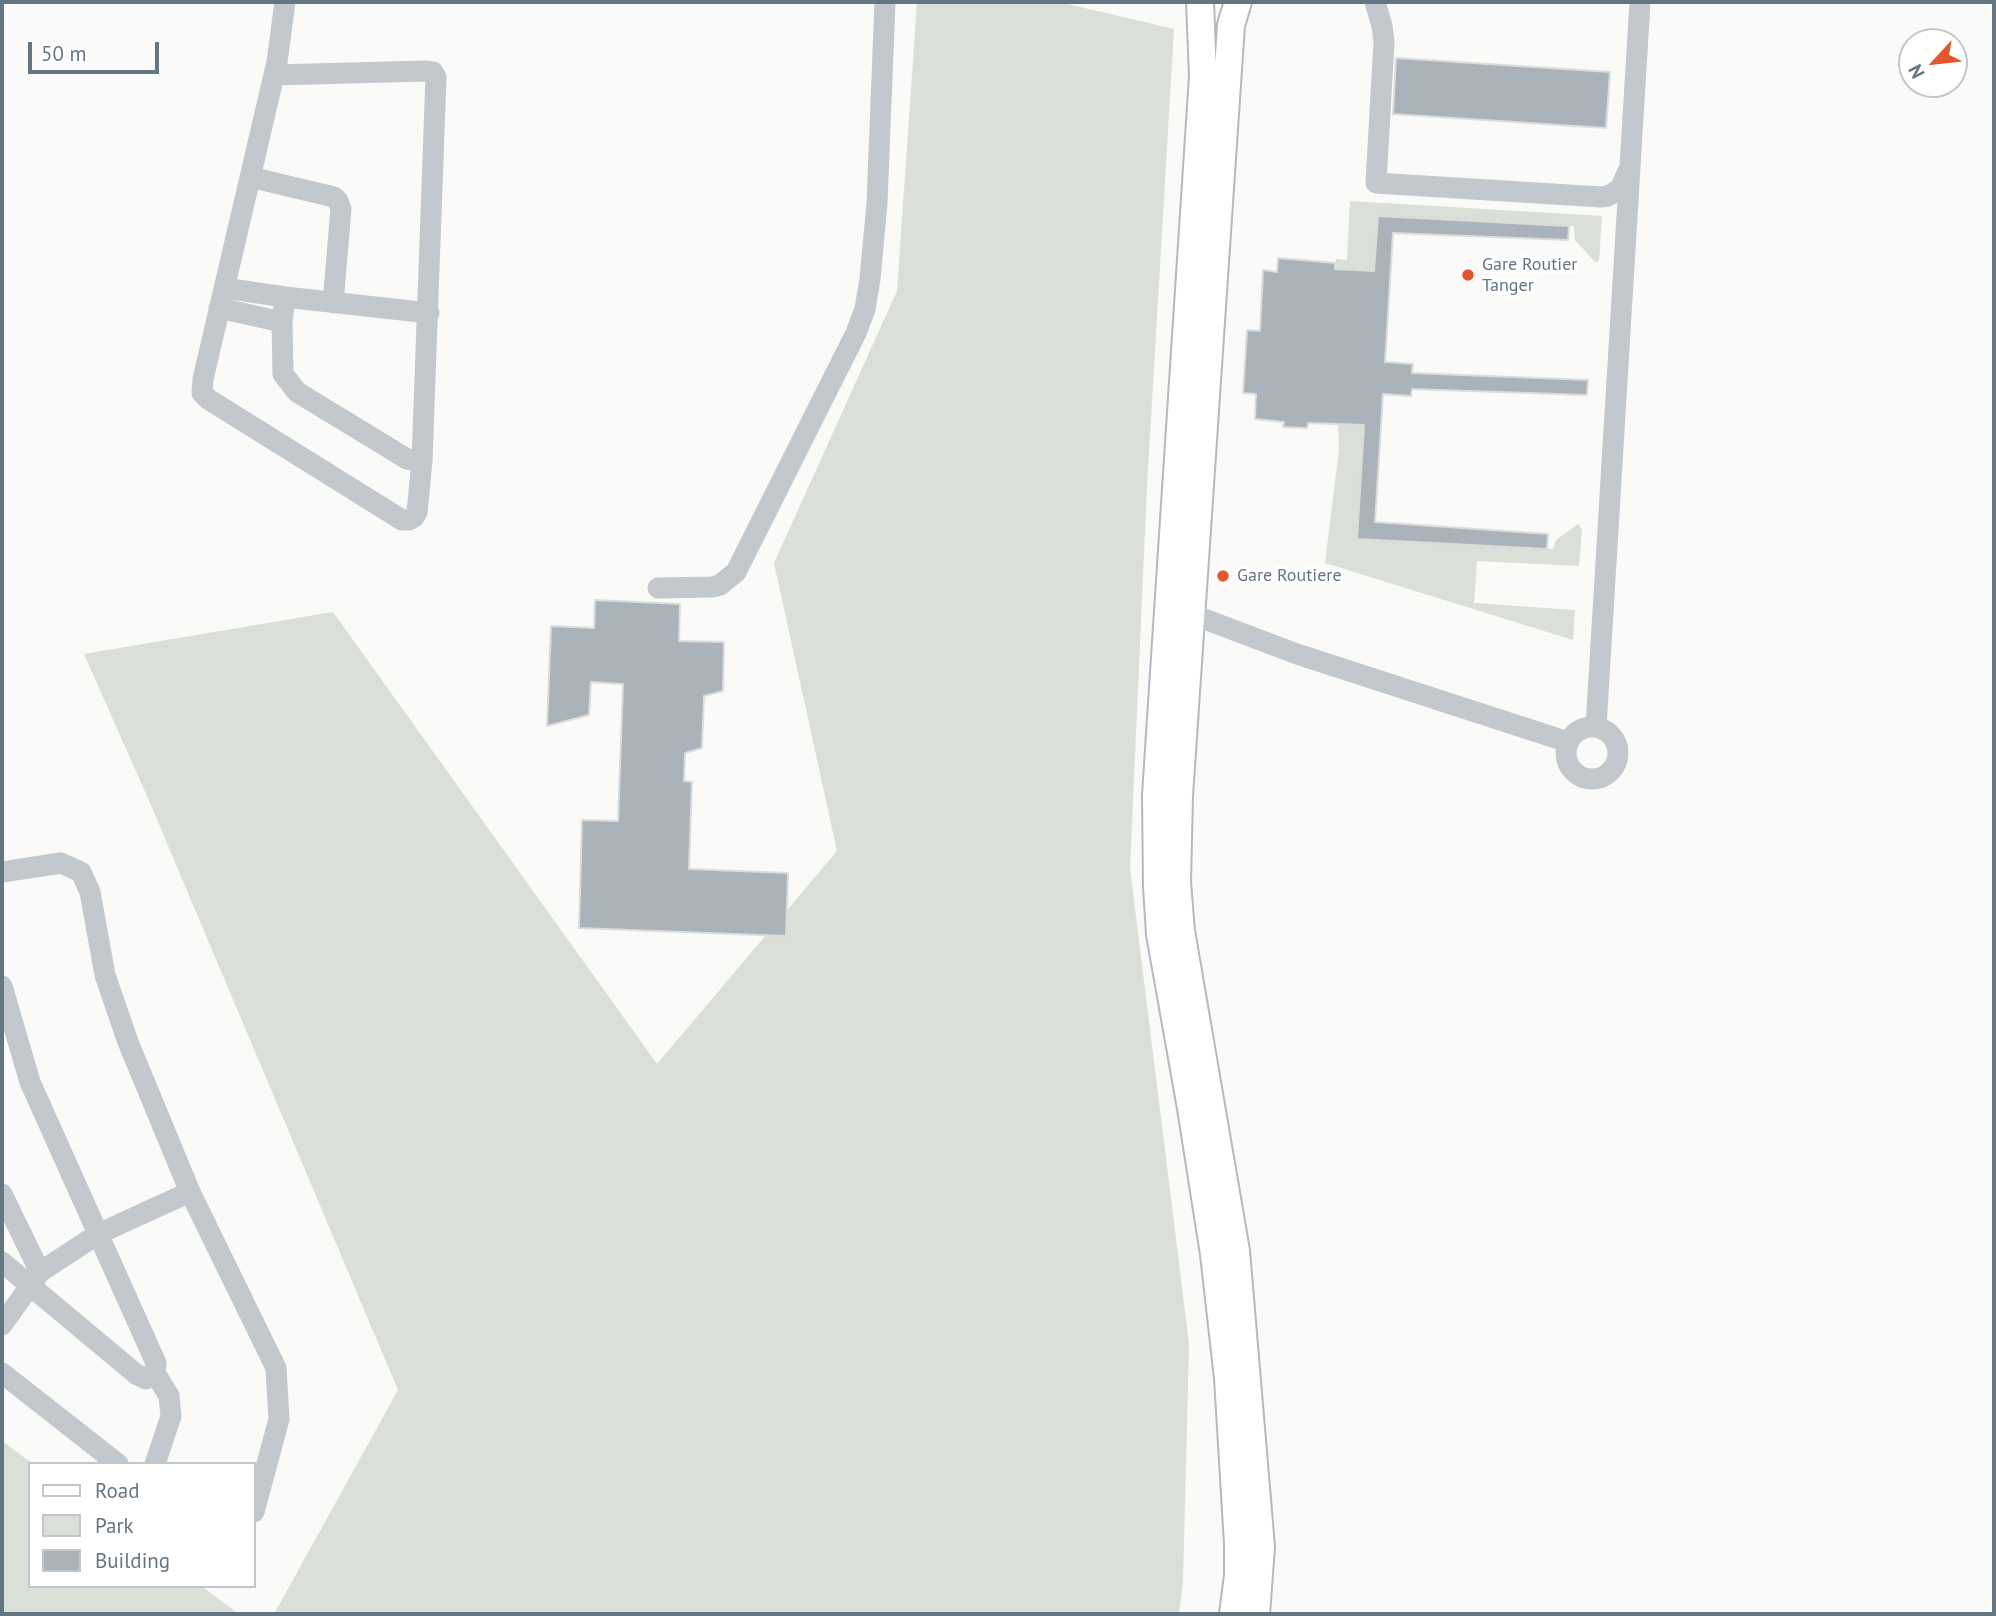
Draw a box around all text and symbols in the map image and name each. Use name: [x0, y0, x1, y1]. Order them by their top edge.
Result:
scale bar: [32, 28, 163, 72]
north arrow: [1898, 28, 1968, 98]
text: 50 m: [41, 40, 87, 67]
text: N: [1903, 61, 1930, 83]
place label: Gare Routier Tanger: [1482, 254, 1577, 296]
marker: Gare Routier Tanger: [1460, 267, 1476, 283]
place label: Gare Routiere: [1237, 565, 1342, 587]
marker: Gare Routiere: [1215, 568, 1231, 584]
legend: [28, 1462, 256, 1588]
text: Road: [95, 1477, 139, 1504]
text: Park: [95, 1512, 134, 1539]
text: Building: [95, 1547, 170, 1574]

